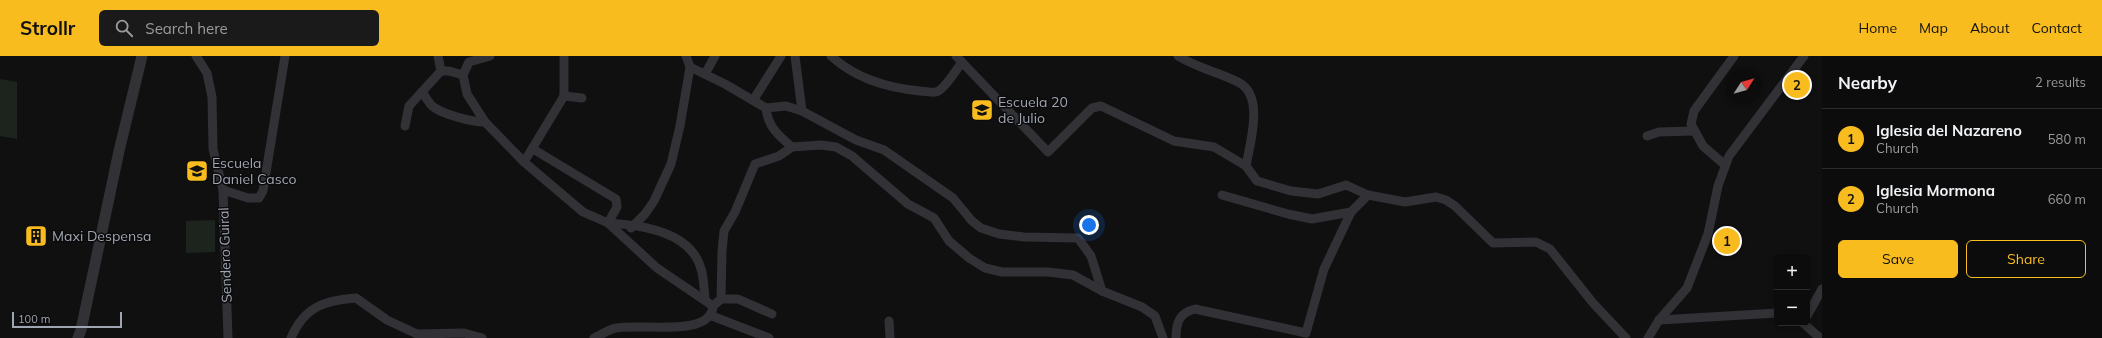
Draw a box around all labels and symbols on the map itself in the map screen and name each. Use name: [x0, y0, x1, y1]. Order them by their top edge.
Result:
north arrow: [1726, 68, 1762, 104]
pin: 2: [1784, 70, 1810, 100]
place label: Escuela 20 de Julio: [998, 93, 1068, 127]
school or university icon: Escuela 20 de Julio: [969, 97, 995, 123]
place label: Escuela Daniel Casco: [212, 154, 296, 188]
school or university icon: Escuela Daniel Casco: [184, 158, 210, 184]
street label: Sendero Guiral: [214, 207, 236, 303]
your location: [1079, 215, 1099, 235]
building icon: Maxi Despensa: [23, 223, 49, 249]
pin: 1: [1714, 226, 1740, 256]
place label: Maxi Despensa: [52, 227, 151, 245]
scale bar: [12, 310, 122, 329]

